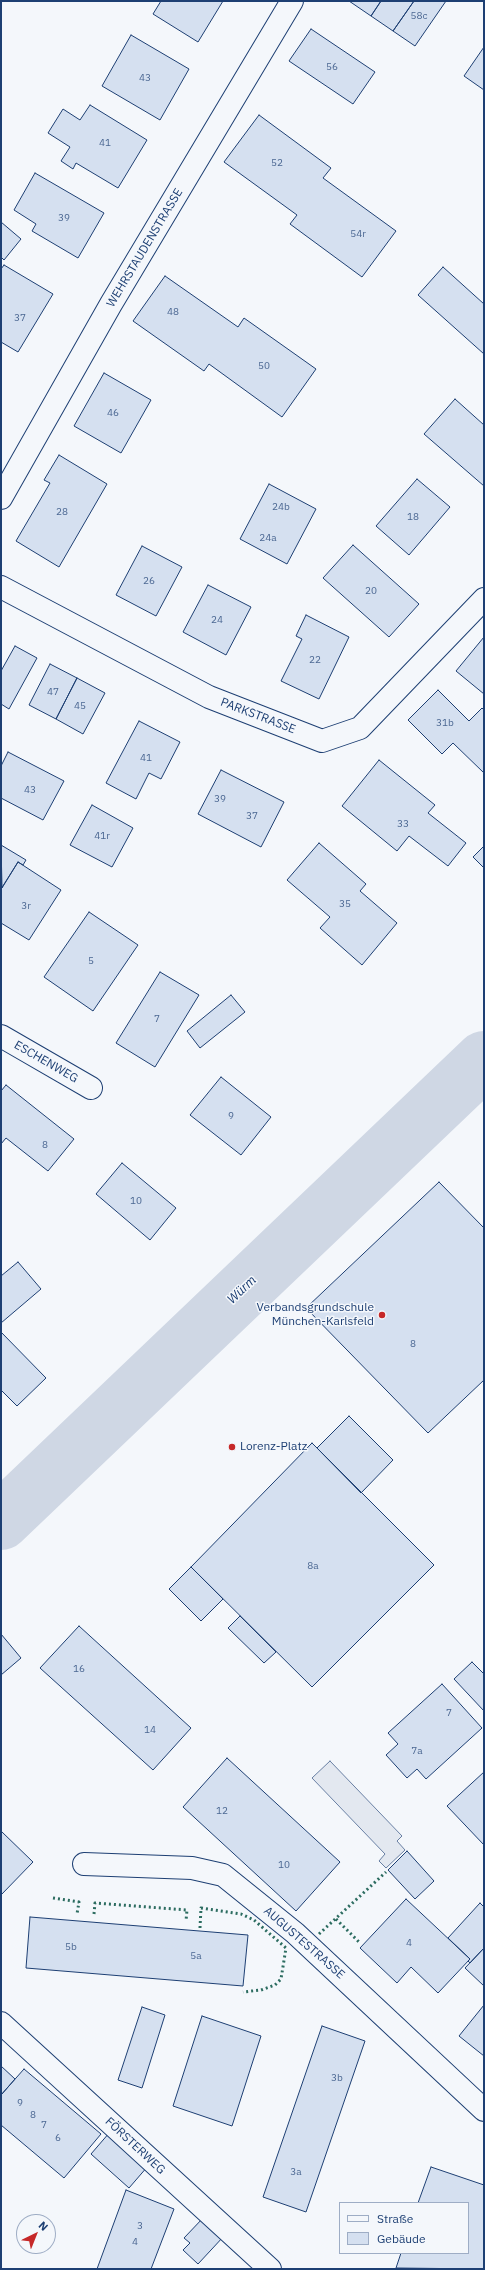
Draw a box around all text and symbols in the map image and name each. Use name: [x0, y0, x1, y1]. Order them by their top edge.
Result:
house number: 58c: [410, 10, 428, 22]
house number: 56: [326, 61, 338, 73]
house number: 43: [139, 72, 151, 84]
house number: 41: [99, 137, 111, 149]
house number: 52: [271, 157, 283, 169]
street label: WEHRSTAUDENSTRASSE: [104, 186, 186, 310]
house number: 39: [58, 212, 70, 224]
house number: 54r: [350, 228, 366, 240]
house number: 48: [167, 306, 179, 318]
house number: 37: [14, 312, 26, 324]
house number: 50: [258, 360, 270, 372]
house number: 46: [107, 407, 119, 419]
house number: 24b: [272, 501, 290, 513]
house number: 28: [56, 506, 68, 518]
house number: 18: [407, 511, 419, 523]
house number: 24a: [259, 532, 277, 544]
house number: 26: [143, 575, 155, 587]
house number: 20: [365, 585, 377, 597]
house number: 24: [211, 614, 223, 626]
house number: 22: [309, 654, 321, 666]
house number: 47: [47, 686, 59, 698]
street label: PARKSTRASSE: [218, 695, 298, 737]
house number: 45: [74, 700, 86, 712]
house number: 31b: [436, 717, 454, 729]
house number: 41: [140, 752, 152, 764]
house number: 43: [24, 784, 36, 796]
house number: 39: [214, 793, 226, 805]
house number: 37: [246, 810, 258, 822]
house number: 33: [397, 818, 409, 830]
house number: 41r: [94, 830, 110, 842]
house number: 35: [339, 898, 351, 910]
house number: 3r: [21, 900, 31, 912]
house number: 5: [88, 955, 94, 967]
house number: 7: [154, 1013, 160, 1025]
street label: ESCHENWEG: [11, 1038, 81, 1086]
house number: 9: [228, 1110, 234, 1122]
house number: 8: [42, 1139, 48, 1151]
house number: 10: [130, 1195, 142, 1207]
water label: Würm: [224, 1273, 260, 1307]
place label: Verbandsgrundschule München-Karlsfeld: [256, 1301, 374, 1329]
marker: Verbandsgrundschule München-Karlsfeld: [377, 1310, 387, 1320]
house number: 8: [410, 1338, 416, 1350]
place label: Lorenz-Platz: [240, 1440, 307, 1454]
marker: Lorenz-Platz: [227, 1442, 237, 1452]
house number: 8a: [307, 1560, 319, 1572]
house number: 16: [73, 1663, 85, 1675]
house number: 7: [446, 1707, 452, 1719]
house number: 14: [144, 1724, 156, 1736]
house number: 7a: [411, 1745, 423, 1757]
house number: 12: [216, 1805, 228, 1817]
house number: 10: [278, 1859, 290, 1871]
street label: AUGUSTESTRASSE: [261, 1904, 347, 1982]
house number: 4: [406, 1937, 412, 1949]
house number: 5b: [65, 1941, 77, 1953]
house number: 5a: [190, 1950, 202, 1962]
house number: 3b: [331, 2072, 343, 2084]
house number: 9: [17, 2097, 23, 2109]
house number: 8: [30, 2109, 36, 2121]
street label: FÖRSTERWEG: [102, 2114, 168, 2178]
house number: 7: [41, 2119, 47, 2131]
house number: 6: [55, 2132, 61, 2144]
house number: 3a: [290, 2166, 302, 2178]
legend: [339, 2202, 469, 2254]
text: Straße: [377, 2211, 413, 2226]
north arrow: [16, 2214, 56, 2254]
text: N: [36, 2218, 51, 2234]
house number: 3: [137, 2220, 143, 2232]
text: Gebäude: [377, 2231, 426, 2246]
house number: 4: [132, 2236, 138, 2248]

